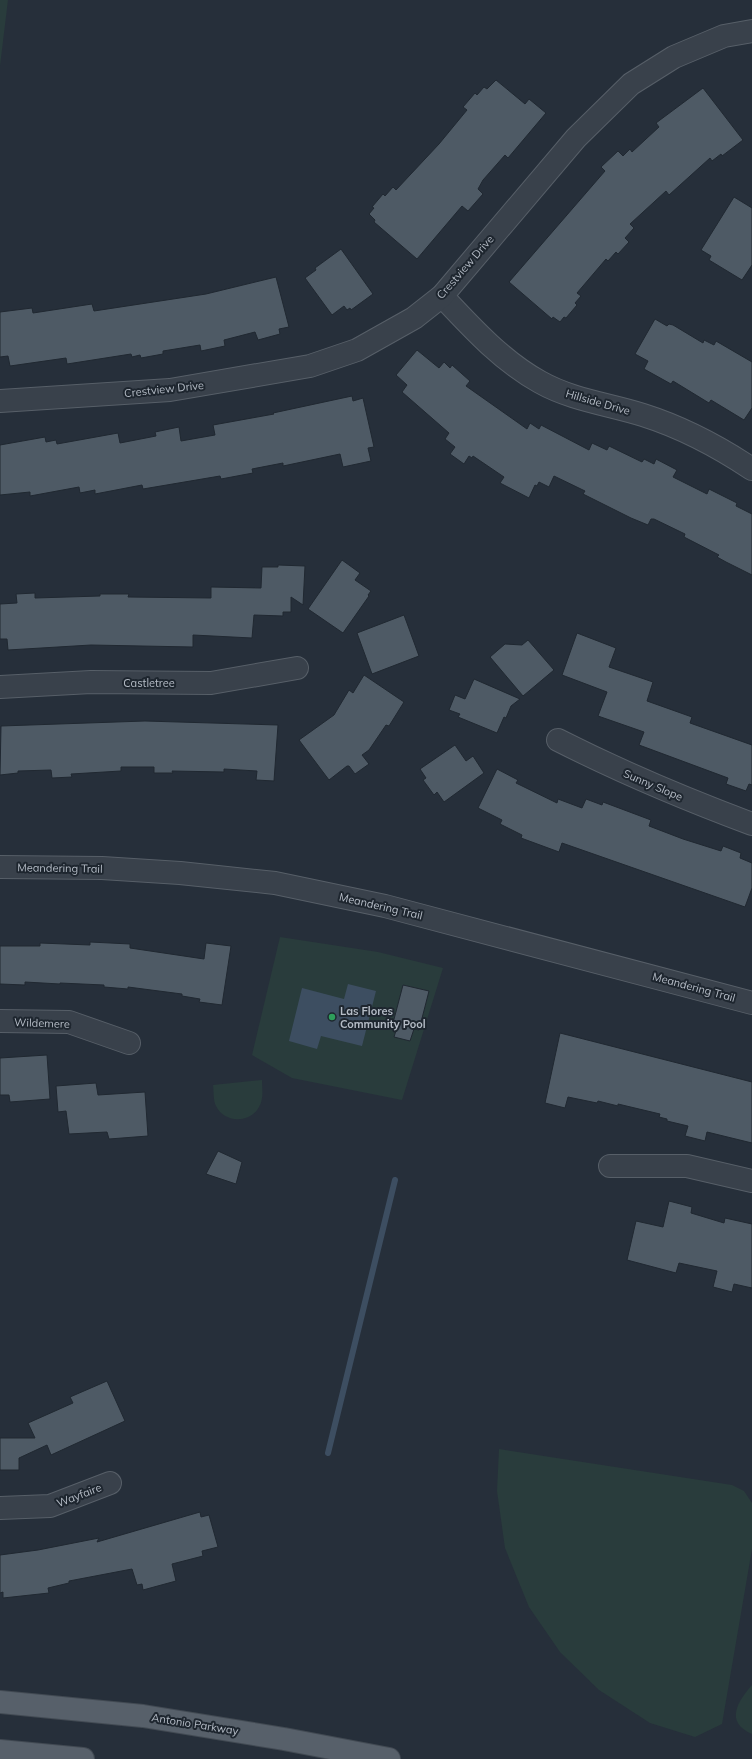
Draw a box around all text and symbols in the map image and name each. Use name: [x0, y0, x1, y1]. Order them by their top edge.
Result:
street label: Crestview Drive: [433, 232, 497, 302]
street label: Crestview Drive: [123, 378, 205, 400]
street label: Hillside Drive: [564, 386, 632, 418]
street label: Castletree: [123, 676, 175, 690]
street label: Sunny Slope: [621, 766, 685, 804]
street label: Meandering Trail: [17, 860, 103, 876]
street label: Meandering Trail: [338, 890, 424, 922]
street label: Meandering Trail: [651, 969, 737, 1005]
place label: Las Flores Community Pool: [340, 1004, 426, 1031]
marker: Las Flores Community Pool: [327, 1012, 337, 1022]
street label: Wildemere: [14, 1015, 70, 1031]
street label: Wayfaire: [55, 1480, 103, 1510]
street label: Antonio Parkway: [151, 1710, 240, 1738]

